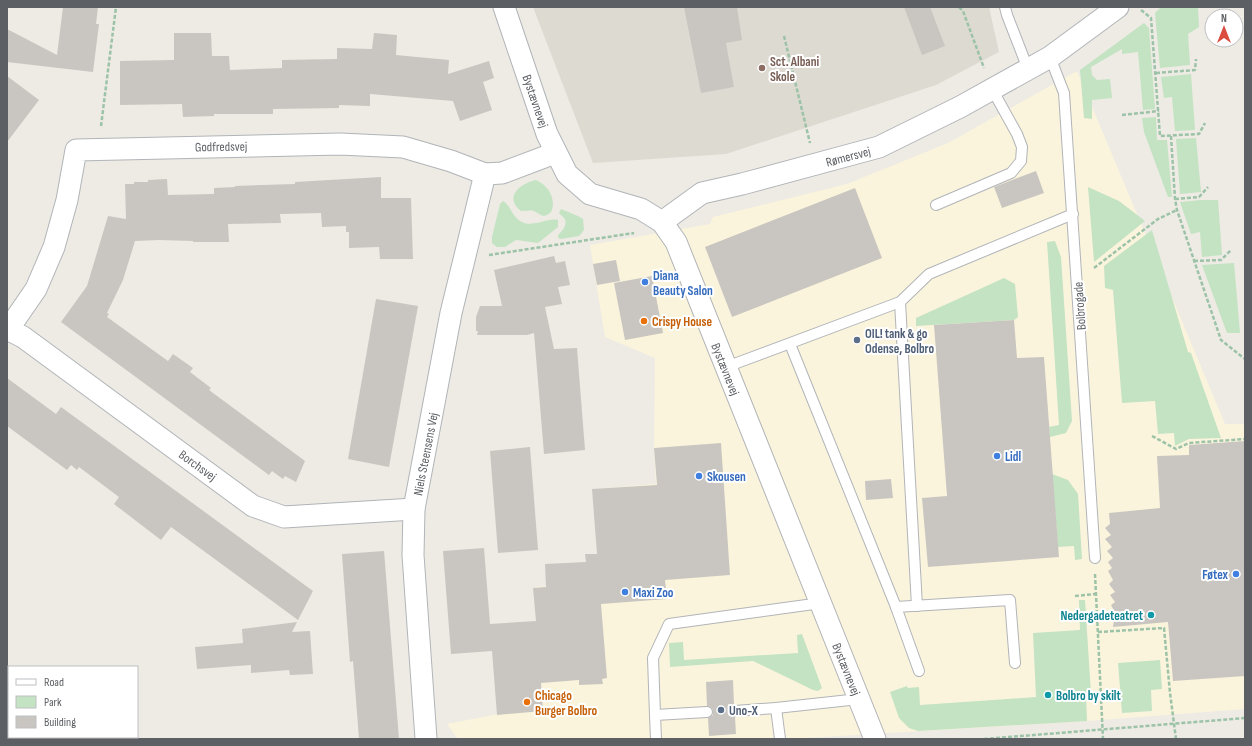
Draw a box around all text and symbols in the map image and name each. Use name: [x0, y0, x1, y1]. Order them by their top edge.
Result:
north arrow: [1204, 8, 1244, 48]
text: N: [1221, 12, 1227, 25]
place label: Sct. Albani Skole: [770, 54, 819, 85]
marker: Sct. Albani Skole: [757, 63, 767, 73]
street label: Bystævnevej: [519, 73, 552, 130]
street label: Godfredsvej: [195, 139, 247, 155]
street label: Rømersvej: [824, 143, 872, 171]
place label: Diana Beauty Salon: [653, 268, 713, 299]
marker: Diana Beauty Salon: [640, 277, 650, 287]
street label: Bolbrogade: [1070, 281, 1090, 331]
place label: Crispy House: [652, 314, 712, 330]
marker: Crispy House: [639, 316, 649, 326]
place label: OIL! tank & go Odense, Bolbro: [865, 326, 934, 357]
marker: OIL! tank & go Odense, Bolbro: [852, 335, 862, 345]
street label: Bystævnevej: [707, 341, 743, 398]
street label: Niels Steensens Vej: [410, 411, 442, 497]
street label: Borchsvej: [175, 447, 219, 485]
place label: Lidl: [1005, 449, 1021, 465]
marker: Lidl: [992, 451, 1002, 461]
place label: Skousen: [707, 469, 746, 485]
marker: Skousen: [694, 471, 704, 481]
place label: Føtex: [1202, 567, 1229, 583]
marker: Føtex: [1231, 569, 1241, 579]
place label: Maxi Zoo: [633, 585, 674, 601]
marker: Maxi Zoo: [620, 587, 630, 597]
place label: Nedergadeteatret: [1061, 608, 1144, 624]
marker: Nedergadeteatret: [1146, 610, 1156, 620]
street label: Bystævnevej: [828, 641, 864, 698]
legend: [8, 666, 138, 738]
text: Road: [44, 675, 64, 690]
place label: Chicago Burger Bolbro: [535, 688, 598, 719]
place label: Bolbro by skilt: [1056, 688, 1121, 704]
marker: Bolbro by skilt: [1043, 690, 1053, 700]
text: Park: [44, 695, 62, 710]
marker: Chicago Burger Bolbro: [522, 697, 532, 707]
place label: Uno-X: [729, 703, 759, 719]
marker: Uno-X: [716, 705, 726, 715]
text: Building: [44, 715, 76, 730]

